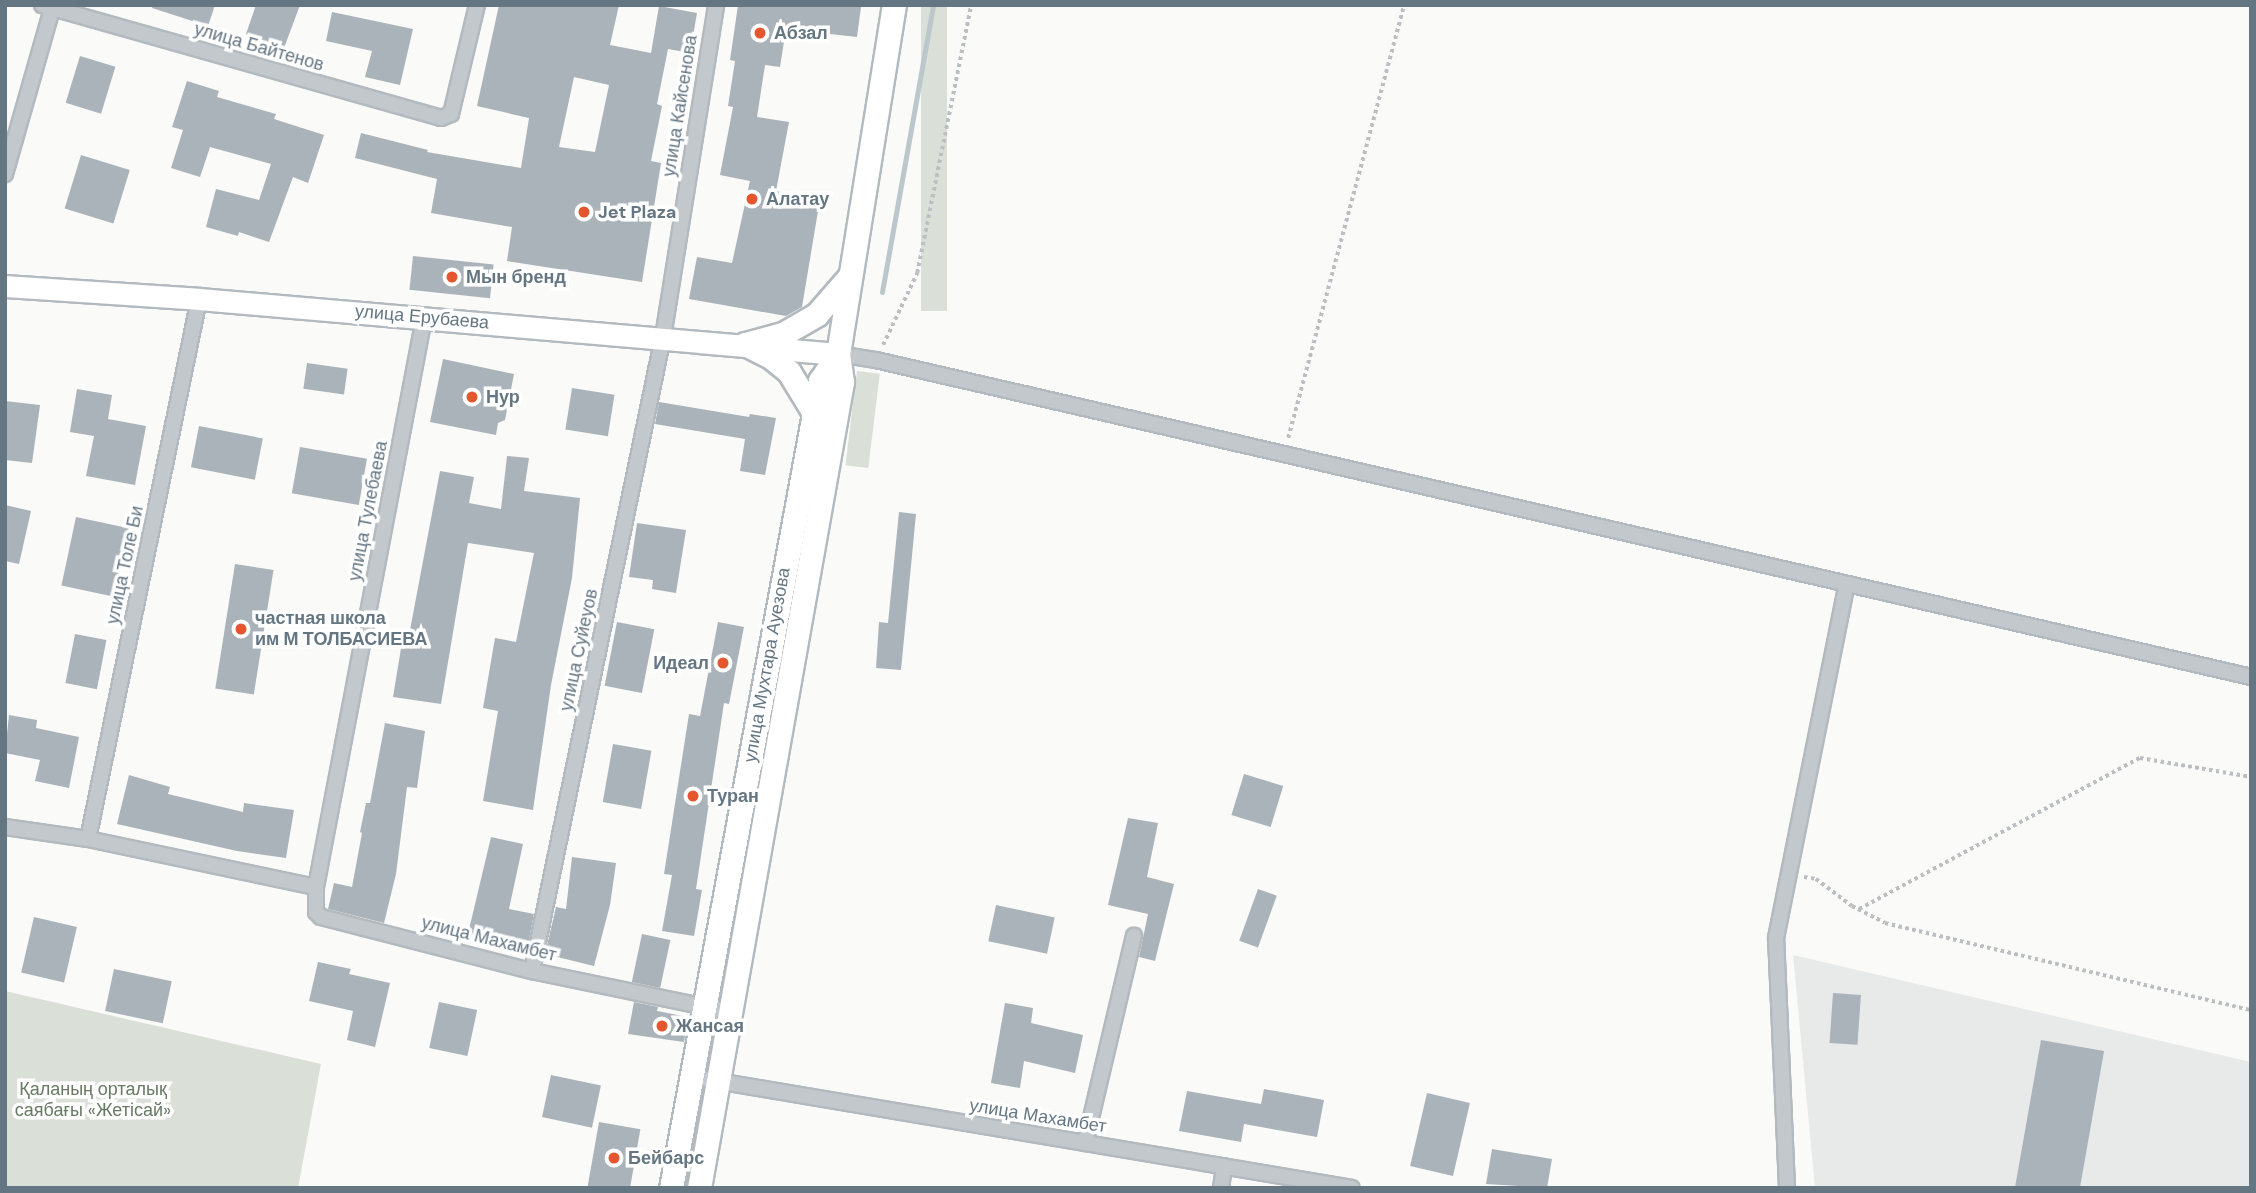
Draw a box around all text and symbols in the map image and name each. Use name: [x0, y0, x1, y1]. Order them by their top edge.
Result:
street label: улица Байтенов: [192, 18, 326, 76]
place label: Абзал: [774, 22, 828, 44]
marker: Абзал: [752, 25, 768, 41]
street label: улица Кайсенова: [658, 34, 702, 178]
place label: Алатау: [766, 188, 829, 210]
marker: Алатау: [744, 191, 760, 207]
place label: Jet Plaza: [598, 201, 676, 223]
marker: Jet Plaza: [576, 204, 592, 220]
place label: Мын бренд: [466, 266, 566, 288]
marker: Мын бренд: [444, 269, 460, 285]
street label: улица Ерубаева: [354, 300, 490, 334]
place label: Нур: [486, 386, 520, 408]
marker: Нур: [464, 389, 480, 405]
street label: улица Тулебаева: [344, 439, 392, 583]
street label: улица Толе Би: [102, 504, 148, 626]
street label: улица Мухтара Ауезова: [739, 566, 795, 764]
street label: улица Суйеуов: [555, 587, 603, 713]
place label: частная школа им М ТОЛБАСИЕВА: [255, 608, 427, 650]
marker: частная школа им М ТОЛБАСИЕВА: [233, 621, 249, 637]
place label: Идеал: [653, 652, 709, 674]
marker: Идеал: [715, 655, 731, 671]
place label: Туран: [707, 785, 759, 807]
marker: Туран: [685, 788, 701, 804]
street label: улица Махамбет: [419, 912, 559, 966]
place label: Жансая: [676, 1015, 744, 1037]
marker: Жансая: [654, 1018, 670, 1034]
park label: Қаланың орталық саябағы «Жетісай»: [15, 1079, 171, 1122]
street label: улица Махамбет: [968, 1095, 1108, 1137]
place label: Бейбарс: [628, 1147, 704, 1169]
marker: Бейбарс: [606, 1150, 622, 1166]

